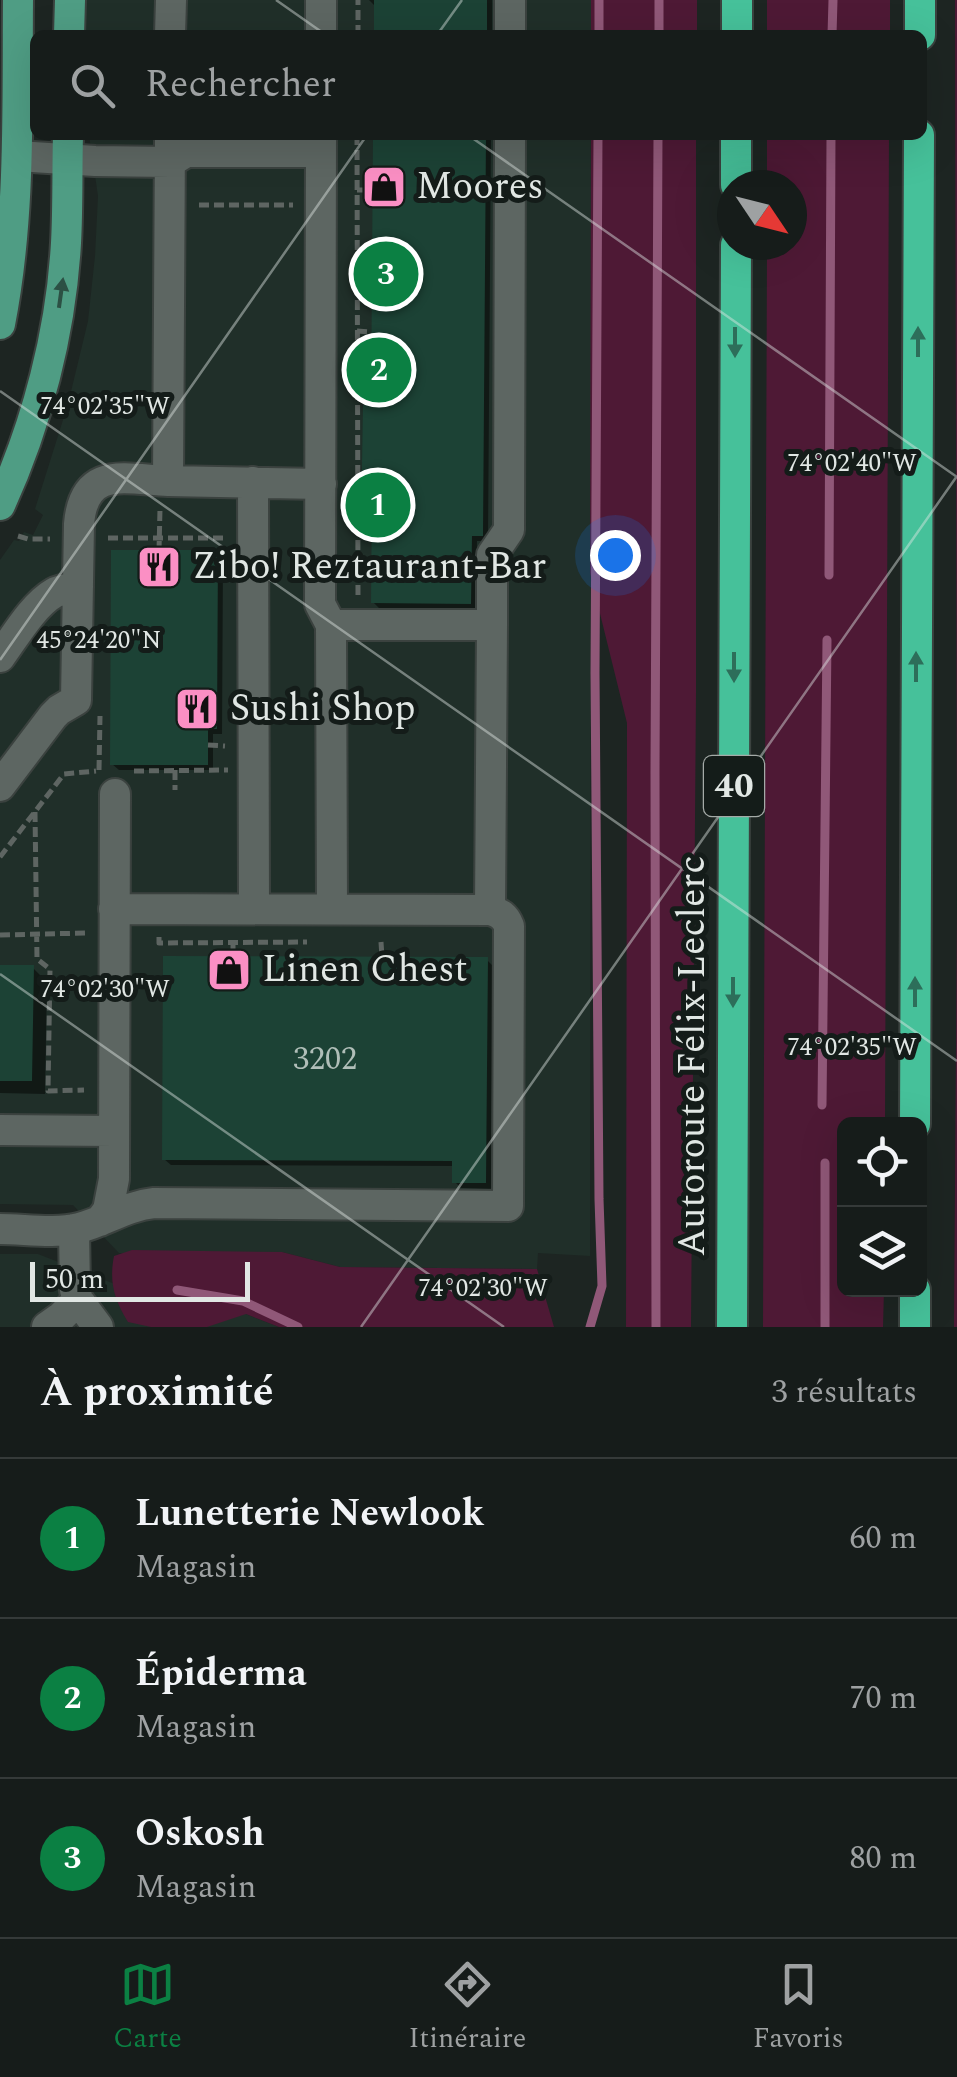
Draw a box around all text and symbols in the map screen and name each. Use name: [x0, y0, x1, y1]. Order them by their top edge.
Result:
search box: [30, 30, 927, 140]
text: Rechercher: [145, 56, 336, 114]
icon: search: [65, 58, 120, 113]
place label: Moores: [416, 158, 544, 216]
shop icon: Moores: [361, 164, 407, 210]
north arrow: [717, 170, 807, 260]
pin: 3: [354, 236, 418, 312]
one-way arrow: [53, 277, 69, 309]
one-way arrow: [910, 326, 926, 358]
one-way arrow: [727, 327, 743, 359]
pin: 2: [346, 332, 412, 408]
text: 74°02'35"W: [40, 388, 170, 426]
text: 74°02'40"W: [787, 445, 917, 483]
pin: 1: [346, 468, 410, 542]
your location: [590, 530, 641, 581]
place label: Zibo! Reztaurant-Bar: [192, 538, 546, 596]
restaurant icon: Zibo! Reztaurant-Bar: [136, 544, 182, 590]
text: 45°24'20"N: [37, 622, 161, 660]
one-way arrow: [909, 651, 925, 683]
one-way arrow: [726, 652, 742, 684]
place label: Sushi Shop: [230, 680, 416, 738]
restaurant icon: Sushi Shop: [174, 686, 220, 732]
road number: 40: [704, 756, 764, 816]
street label: Autoroute Félix-Leclerc: [664, 855, 722, 1257]
place label: Linen Chest: [262, 941, 468, 999]
shop icon: Linen Chest: [206, 947, 252, 993]
text: 74°02'30"W: [40, 971, 170, 1009]
one-way arrow: [907, 976, 923, 1008]
one-way arrow: [725, 977, 741, 1009]
text: 74°02'35"W: [787, 1029, 917, 1067]
house number: 3202: [293, 1035, 357, 1084]
map controls: [837, 1117, 927, 1297]
button: locate: [837, 1117, 927, 1207]
button: layers: [837, 1207, 927, 1297]
scale bar: [30, 1257, 250, 1302]
text: 50 m: [45, 1258, 104, 1301]
text: 74°02'30"W: [418, 1270, 548, 1308]
text: À proximité: [40, 1361, 273, 1424]
text: 3 résultats: [771, 1368, 917, 1417]
text: Lunetterie Newlook: [135, 1485, 484, 1543]
text: 1: [64, 1514, 81, 1563]
text: 60 m: [849, 1514, 917, 1563]
text: Magasin: [135, 1543, 256, 1592]
text: Épiderma: [135, 1645, 307, 1703]
text: 2: [64, 1674, 81, 1723]
text: 70 m: [849, 1674, 917, 1723]
text: Magasin: [135, 1703, 256, 1752]
text: Oskosh: [135, 1805, 265, 1863]
text: 3: [64, 1834, 81, 1883]
text: 80 m: [849, 1834, 917, 1883]
text: Magasin: [135, 1863, 256, 1912]
tab: Carte: [113, 1957, 182, 2060]
tab: Itinéraire: [408, 1957, 526, 2060]
tab: Favoris: [753, 1957, 844, 2060]

